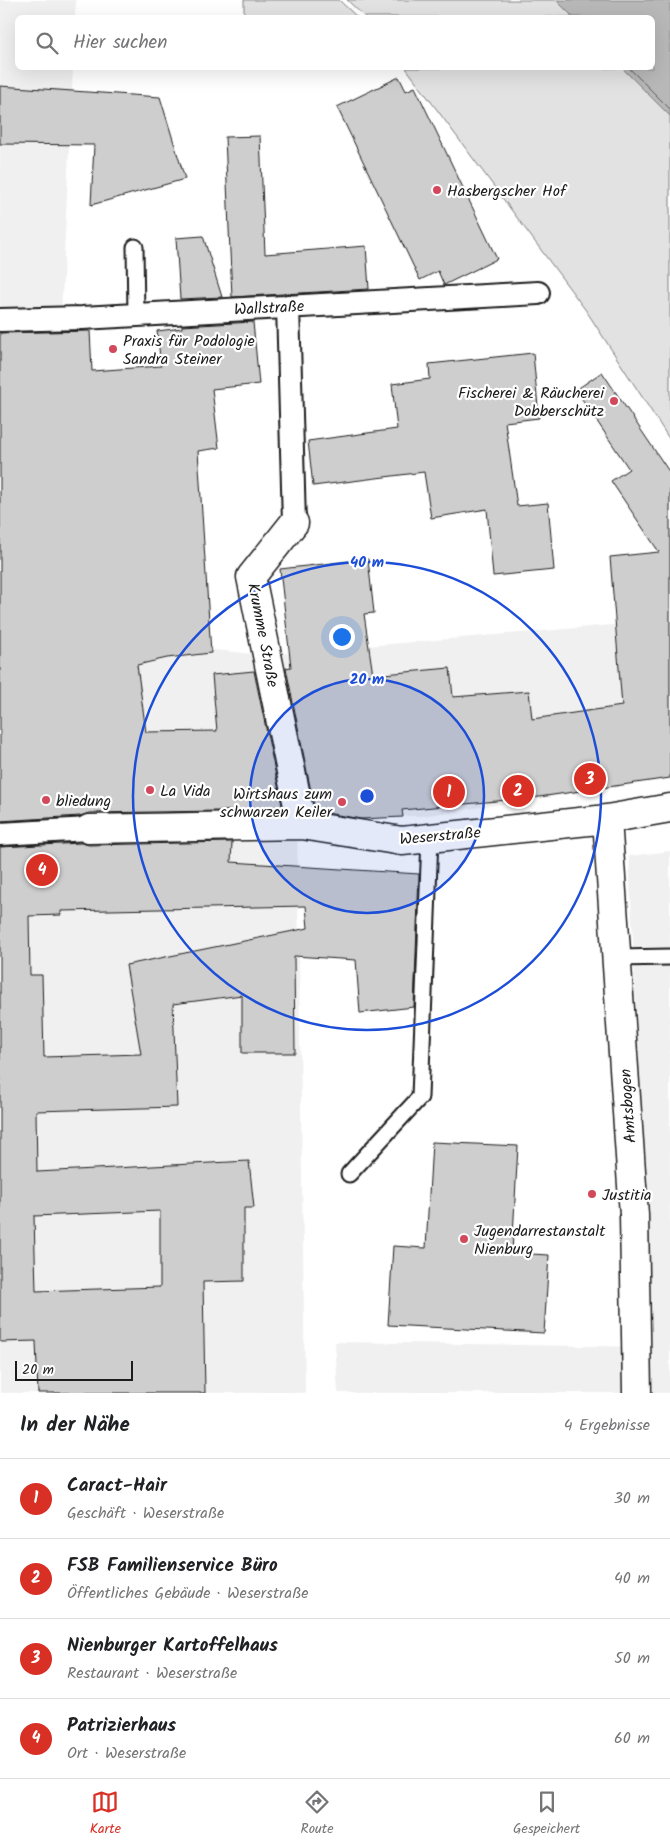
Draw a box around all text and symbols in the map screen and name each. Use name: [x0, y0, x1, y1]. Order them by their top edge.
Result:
search box: [15, 15, 655, 70]
text: Hier suchen: [73, 28, 167, 58]
icon: search: [33, 29, 61, 57]
place label: Hasbergscher Hof: [447, 179, 568, 204]
marker: Hasbergscher Hof: [431, 184, 443, 196]
street label: Wallstraße: [233, 294, 305, 323]
place label: Praxis für Podologie Sandra Steiner: [123, 329, 255, 372]
marker: Praxis für Podologie Sandra Steiner: [107, 343, 119, 355]
place label: Fischerei & Räucherei Dobberschütz: [458, 381, 605, 424]
marker: Fischerei & Räucherei Dobberschütz: [608, 395, 620, 407]
text: 40 m: [350, 551, 384, 575]
street label: Krumme Straße: [240, 581, 285, 689]
your location: [329, 624, 355, 650]
text: 20 m: [350, 668, 384, 692]
pin: 3: [574, 760, 606, 798]
pin: 2: [502, 772, 534, 810]
pin: 1: [433, 773, 465, 811]
place label: La Vida: [160, 779, 210, 804]
place label: Wirtshaus zum schwarzen Keiler: [220, 782, 334, 825]
marker: La Vida: [144, 784, 156, 796]
centre of rings: [358, 787, 376, 805]
place label: bliedung: [56, 789, 111, 814]
marker: bliedung: [40, 794, 52, 806]
marker: Wirtshaus zum schwarzen Keiler: [336, 796, 348, 808]
street label: Weserstraße: [398, 820, 482, 852]
pin: 4: [26, 851, 58, 889]
street label: Amtsbogen: [613, 1068, 644, 1144]
place label: Justitia: [602, 1183, 652, 1208]
marker: Justitia: [586, 1188, 598, 1200]
place label: Jugendarrestanstalt Nienburg: [474, 1219, 606, 1262]
marker: Jugendarrestanstalt Nienburg: [458, 1233, 470, 1245]
scale bar: [15, 1358, 132, 1381]
text: 20 m: [22, 1359, 54, 1381]
text: In der Nähe: [20, 1409, 130, 1442]
text: 4 Ergebnisse: [564, 1413, 650, 1438]
text: Caract-Hair: [67, 1471, 167, 1501]
text: 1: [34, 1486, 38, 1511]
text: 30 m: [614, 1486, 650, 1511]
text: Geschäft · Weserstraße: [67, 1501, 224, 1526]
text: FSB Familienservice Büro: [67, 1551, 278, 1581]
text: 2: [31, 1566, 41, 1591]
text: 40 m: [614, 1566, 650, 1591]
text: Öffentliches Gebäude · Weserstraße: [67, 1581, 308, 1606]
text: Nienburger Kartoffelhaus: [67, 1631, 278, 1661]
text: 3: [32, 1646, 40, 1671]
text: 50 m: [614, 1646, 650, 1671]
text: Restaurant · Weserstraße: [67, 1661, 237, 1686]
text: Patrizierhaus: [67, 1711, 176, 1741]
text: 4: [32, 1726, 40, 1751]
text: 60 m: [614, 1726, 650, 1751]
text: Ort · Weserstraße: [67, 1741, 186, 1766]
tab: Karte: [90, 1788, 121, 1840]
tab: Route: [300, 1788, 333, 1840]
tab: Gespeichert: [513, 1788, 580, 1840]

